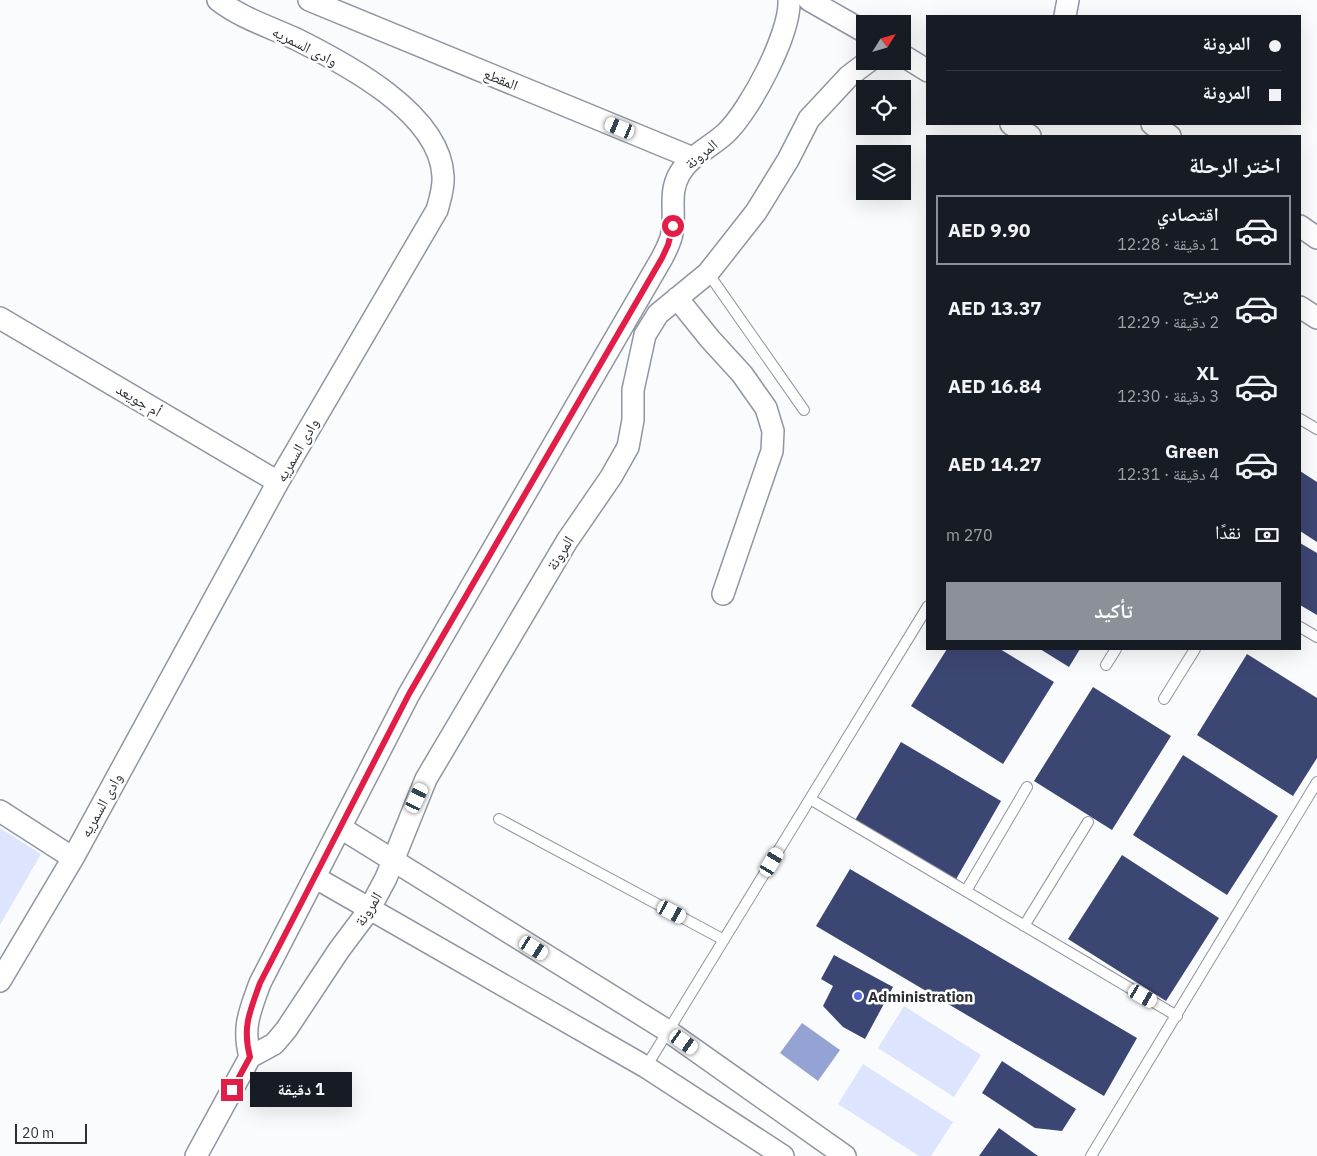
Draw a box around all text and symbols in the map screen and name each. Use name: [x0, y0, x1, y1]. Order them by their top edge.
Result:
north arrow: [856, 15, 911, 70]
map controls: [856, 15, 911, 200]
street label: وادى السمريه: [269, 22, 341, 71]
text: المرونة: [1203, 31, 1251, 55]
street label: المقطع: [481, 64, 521, 95]
button: locate: [856, 80, 911, 135]
text: المرونة: [1203, 80, 1251, 104]
car: [603, 115, 636, 141]
street label: المرونة: [681, 135, 721, 173]
button: layers: [856, 145, 911, 200]
text: اختر الرحلة: [1189, 150, 1281, 179]
text: اقتصادي: [1157, 202, 1219, 226]
icon: car: [1234, 208, 1279, 253]
route start: [662, 215, 684, 237]
text: AED 9.90: [948, 218, 1030, 242]
text: 1 دقيقة · 12:28: [1117, 234, 1219, 254]
text: مريح: [1182, 280, 1219, 304]
icon: car: [1234, 286, 1279, 331]
text: AED 13.37: [948, 296, 1042, 320]
text: 2 دقيقة · 12:29: [1117, 312, 1219, 332]
text: XL: [1196, 361, 1219, 385]
icon: car: [1234, 364, 1279, 409]
text: AED 16.84: [948, 374, 1042, 398]
street label: أم جويعد: [112, 379, 165, 422]
text: 3 دقيقة · 12:30: [1117, 386, 1219, 406]
street label: وادى السمريه: [271, 415, 324, 486]
text: Green: [1165, 439, 1219, 463]
icon: car: [1234, 442, 1279, 487]
text: AED 14.27: [948, 452, 1042, 476]
text: 4 دقيقة · 12:31: [1117, 464, 1219, 484]
text: نقدًا: [1215, 520, 1241, 544]
icon: cash: [1253, 521, 1281, 549]
text: 270 m: [946, 525, 993, 545]
street label: المرونة: [542, 532, 578, 574]
button: تأكيد: [946, 582, 1281, 640]
street label: وادى السمريه: [76, 770, 127, 841]
car: [403, 781, 430, 815]
car: [757, 845, 786, 879]
street label: المرونة: [350, 888, 386, 930]
car: [655, 898, 688, 926]
car: [517, 934, 550, 962]
car: [1126, 982, 1159, 1010]
place label: Administration: [868, 987, 973, 1006]
marker: Administration: [852, 990, 864, 1002]
car: [667, 1027, 700, 1057]
callout: 1 دقيقة: [250, 1072, 352, 1108]
route end: [221, 1079, 243, 1101]
text: 1 دقيقة: [278, 1079, 325, 1099]
scale bar: [15, 1121, 88, 1144]
text: 20 m: [22, 1124, 54, 1142]

